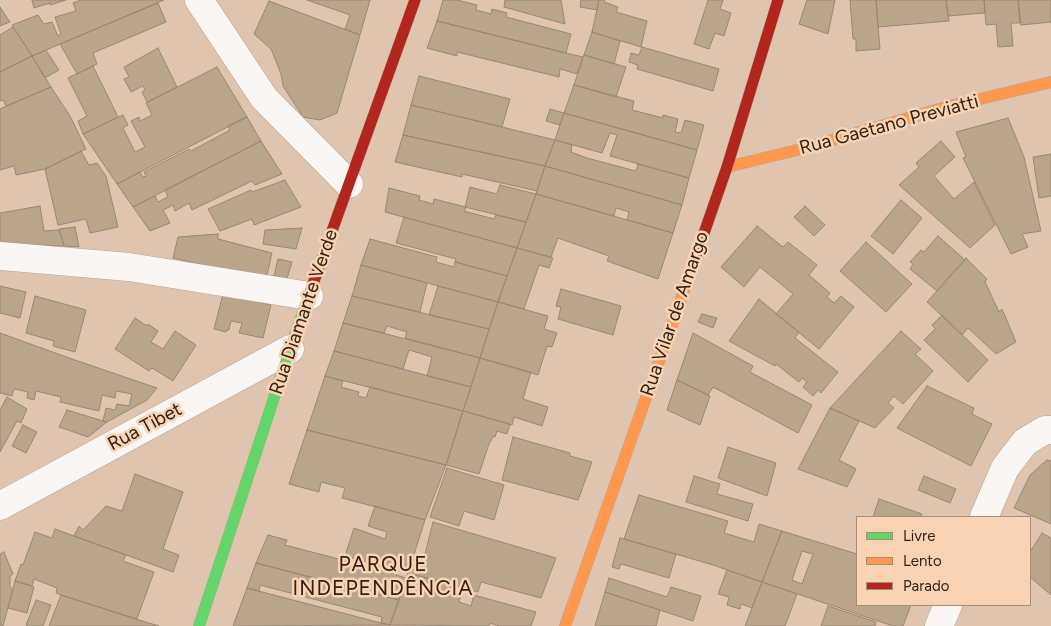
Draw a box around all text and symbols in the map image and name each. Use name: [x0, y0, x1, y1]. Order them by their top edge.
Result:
street label: Rua Gaetano Previatti: [797, 90, 981, 160]
street label: Rua Diamante Verde: [265, 226, 343, 398]
street label: Rua Vilar de Amargo: [636, 229, 714, 399]
street label: Rua Tibet: [104, 398, 186, 456]
legend: [856, 516, 1031, 606]
text: Livre: [903, 527, 935, 545]
district label: PARQUE INDEPENDÊNCIA: [291, 552, 475, 602]
text: Lento: [903, 552, 942, 570]
text: Parado: [903, 577, 949, 595]

